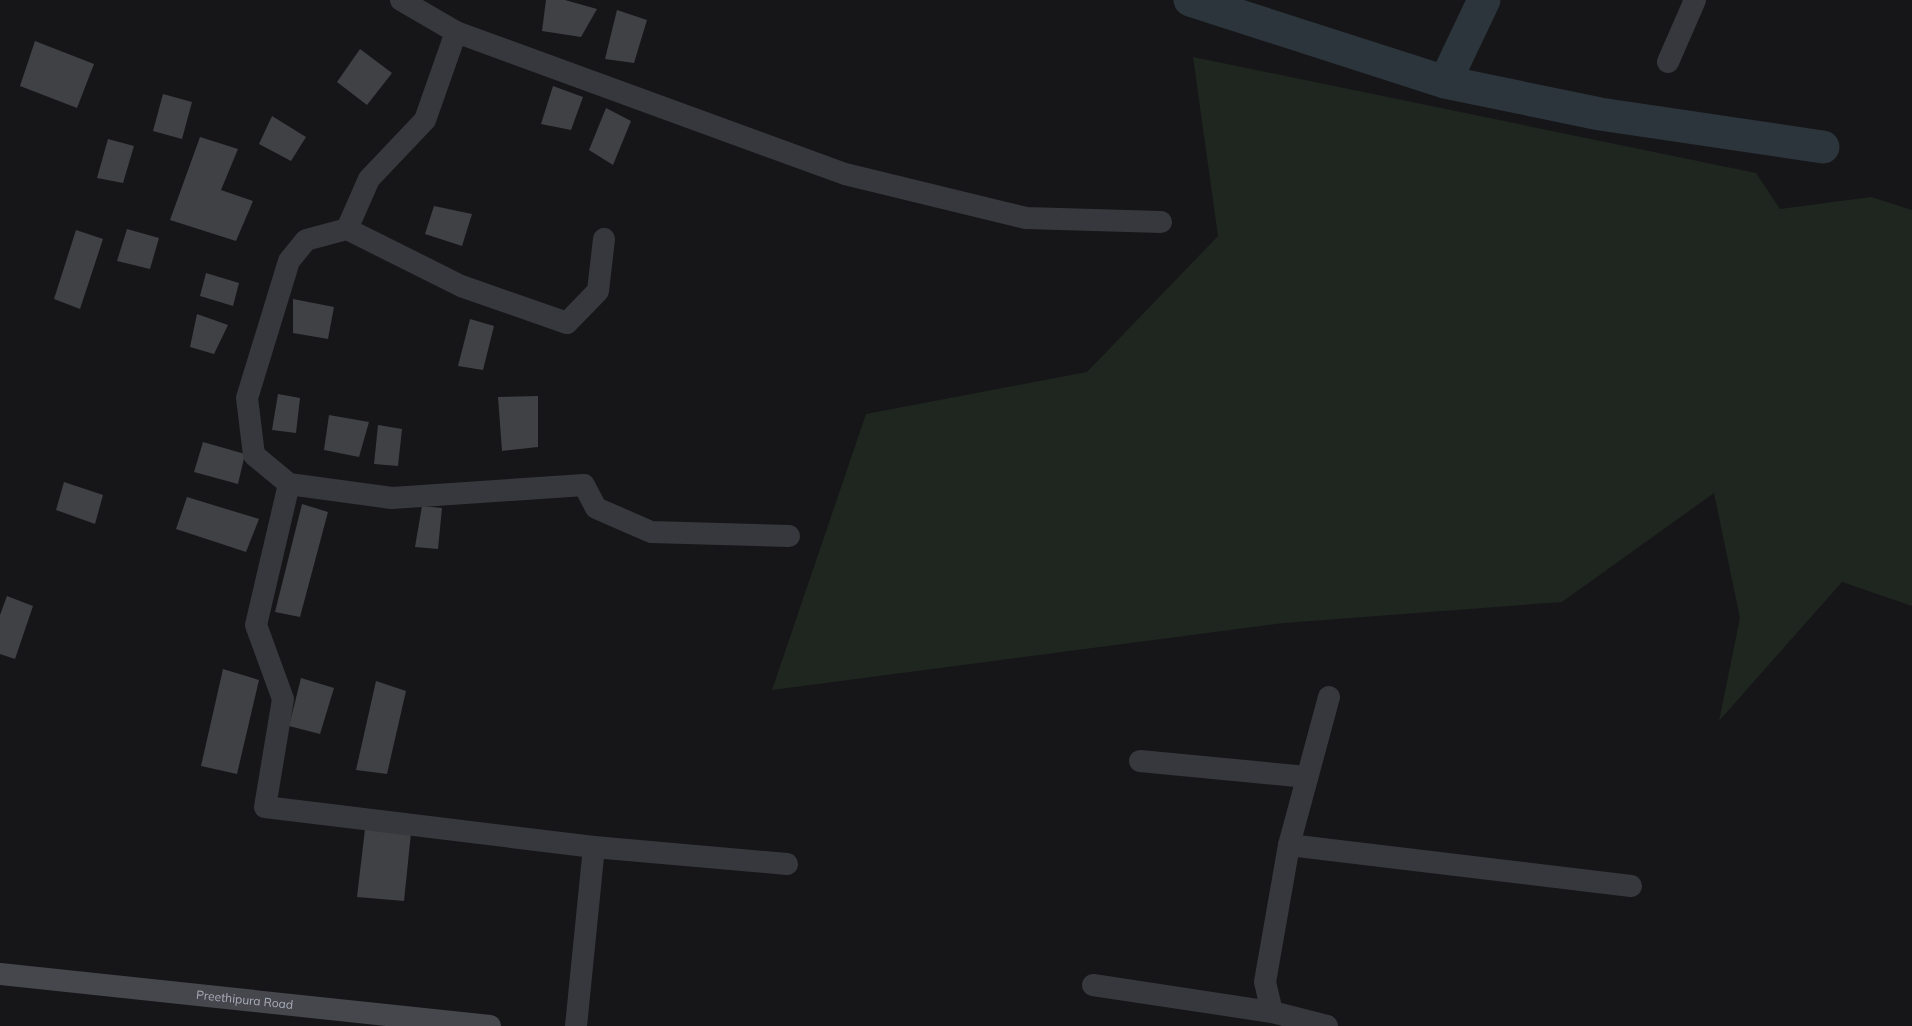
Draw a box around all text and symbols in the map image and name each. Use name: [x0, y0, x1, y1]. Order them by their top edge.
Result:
street label: Preethipura Road: [195, 987, 294, 1012]

